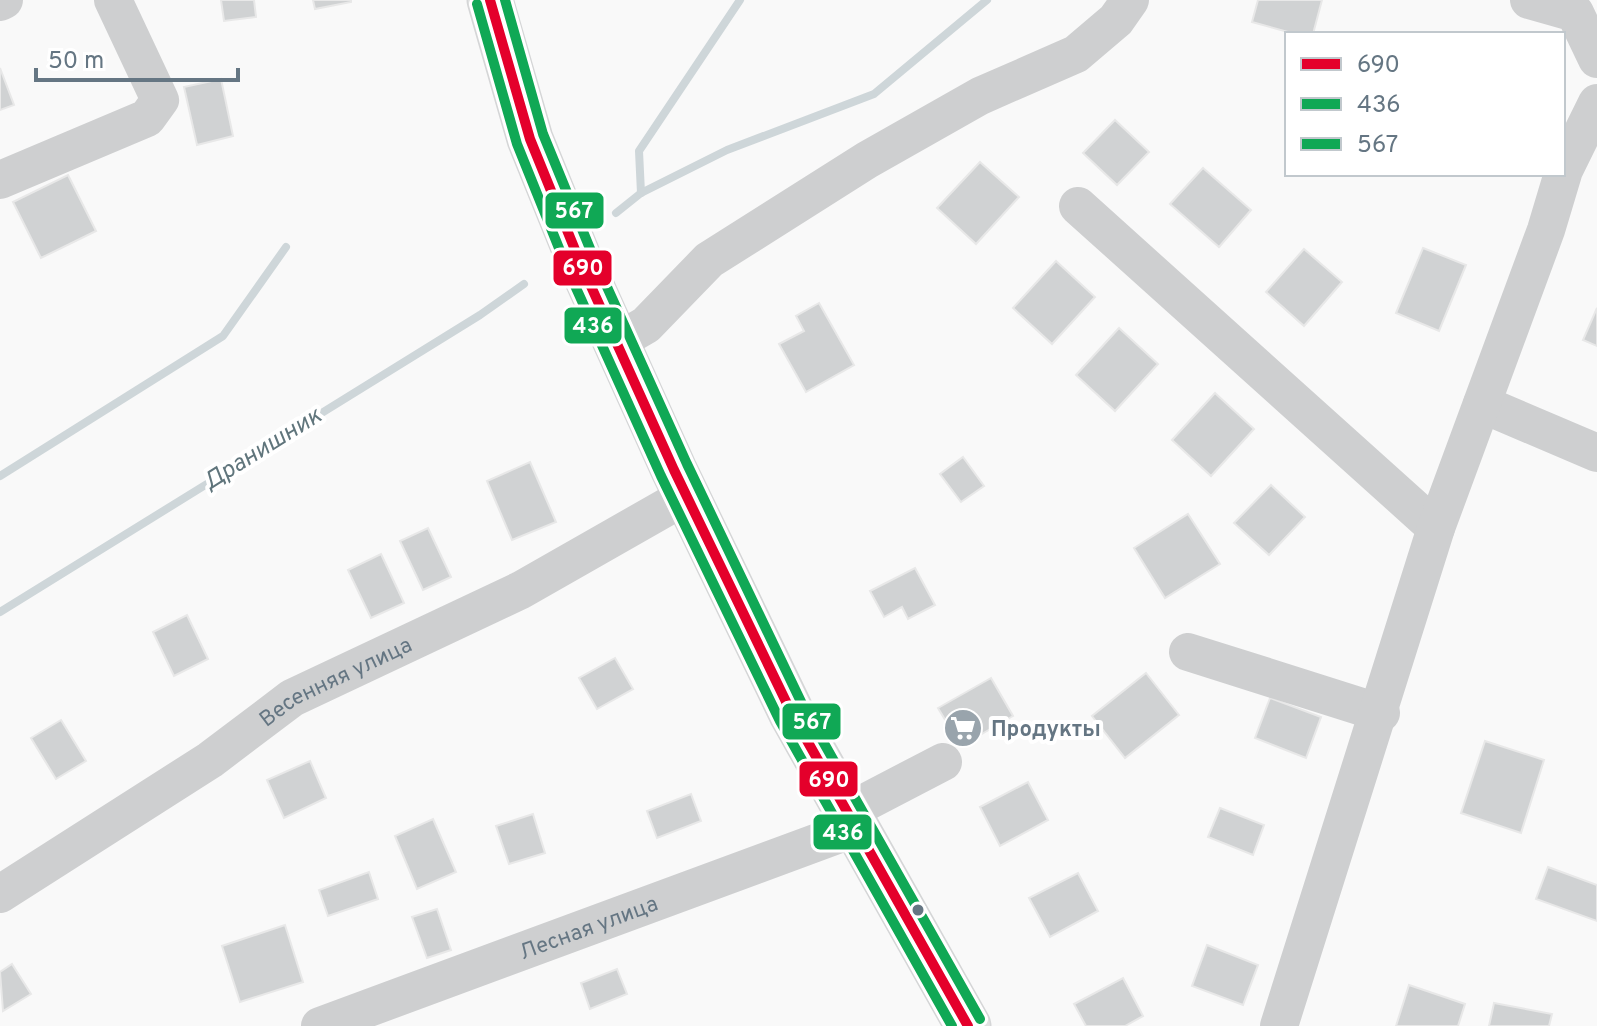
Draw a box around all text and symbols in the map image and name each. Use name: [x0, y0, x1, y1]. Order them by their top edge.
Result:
scale bar: [36, 32, 238, 82]
legend: [1285, 32, 1565, 176]
text: 50 m: [48, 47, 104, 77]
text: 690: [1357, 51, 1400, 81]
text: 436: [1357, 91, 1401, 121]
text: 567: [1357, 131, 1398, 161]
line badge: 567: [544, 191, 605, 230]
text: 567: [555, 199, 593, 226]
line badge: 690: [552, 249, 613, 287]
text: 690: [562, 256, 604, 283]
line badge: 436: [563, 306, 623, 345]
text: 436: [573, 314, 613, 341]
water label: Дранишник: [198, 401, 328, 498]
street label: Весенняя улица: [255, 632, 417, 734]
line badge: 567: [781, 702, 842, 741]
supermarket icon: Продукты: [942, 707, 984, 749]
text: 567: [793, 710, 831, 737]
place label: Продукты: [991, 717, 1101, 744]
line badge: 690: [798, 760, 859, 798]
text: 690: [808, 768, 850, 795]
line badge: 436: [812, 813, 873, 851]
text: 436: [823, 821, 863, 848]
street label: Лесная улица: [516, 891, 662, 967]
unlabelled marker: [910, 902, 926, 918]

